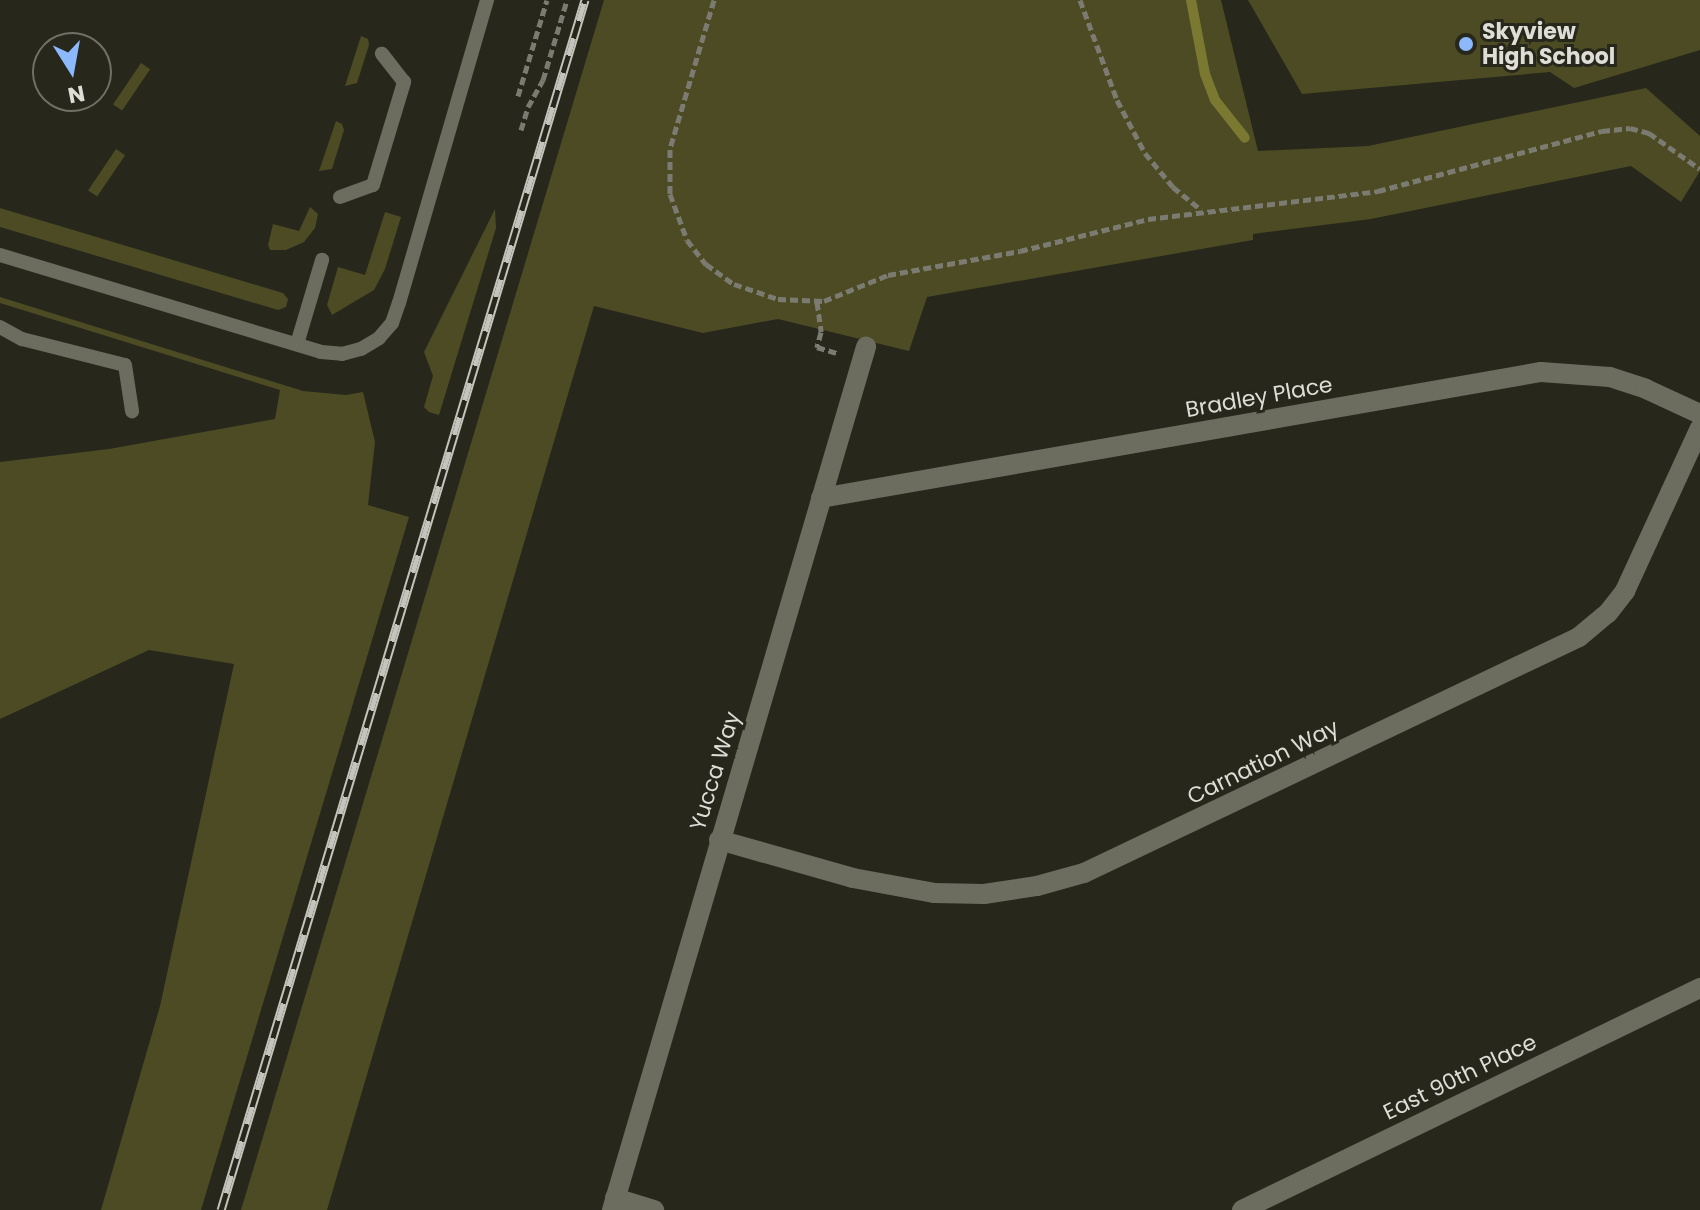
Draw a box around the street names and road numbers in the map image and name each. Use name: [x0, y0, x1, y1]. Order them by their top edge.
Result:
street label: Bradley Place: [1183, 371, 1335, 423]
street label: Yucca Way: [684, 708, 746, 834]
street label: Carnation Way: [1183, 714, 1343, 810]
street label: East 90th Place: [1379, 1028, 1541, 1126]

